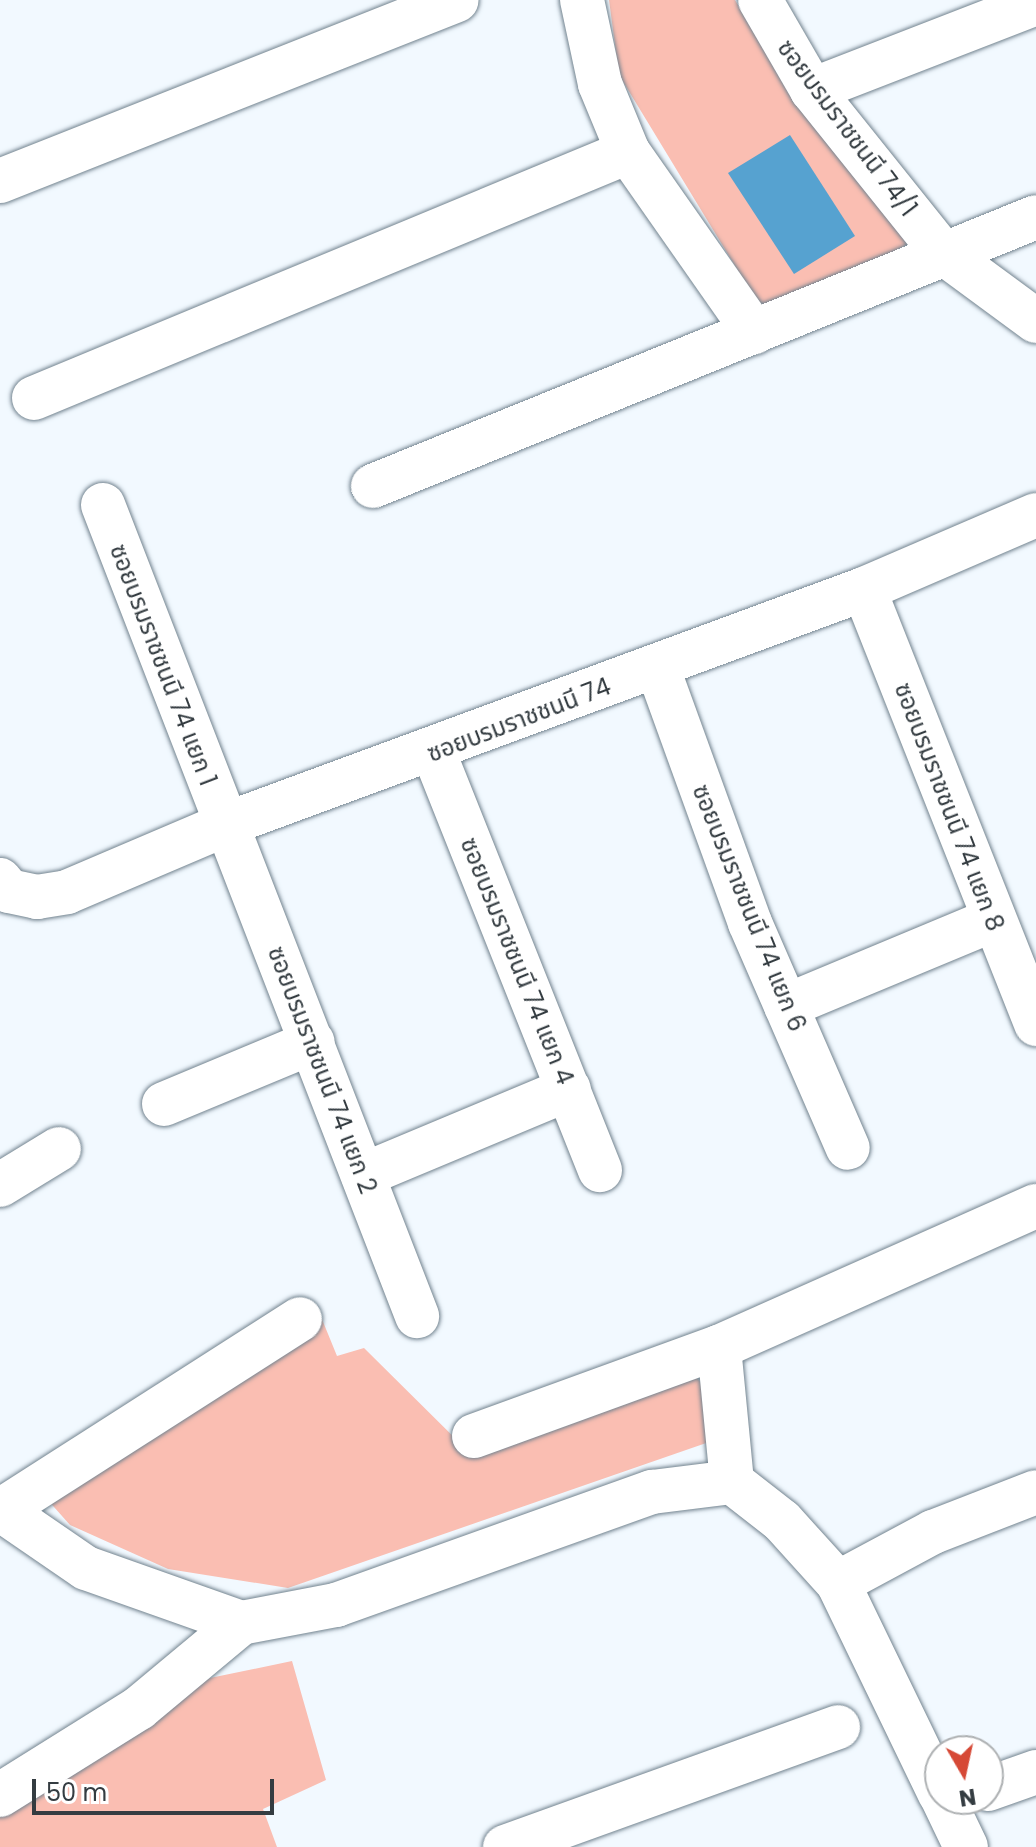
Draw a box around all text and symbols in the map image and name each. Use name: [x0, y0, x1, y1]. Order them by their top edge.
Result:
street label: ซอยบรมราชชนนี 74/1: [771, 34, 923, 222]
street label: ซอยบรมราชชนนี 74 แยก 1: [104, 540, 222, 790]
street label: ซอยบรมราชชนนี 74: [423, 672, 615, 768]
street label: ซอยบรมราชชนนี 74 แยก 8: [888, 679, 1010, 935]
street label: ซอยบรมราชชนนี 74 แยก 6: [686, 780, 812, 1036]
street label: ซอยบรมราชชนนี 74 แยก 4: [454, 833, 580, 1089]
street label: ซอยบรมราชชนนี 74 แยก 2: [262, 942, 382, 1198]
north arrow: [924, 1735, 1004, 1815]
scale bar: [36, 1763, 278, 1813]
text: 50 m: [46, 1776, 107, 1809]
text: N: [957, 1781, 978, 1814]

